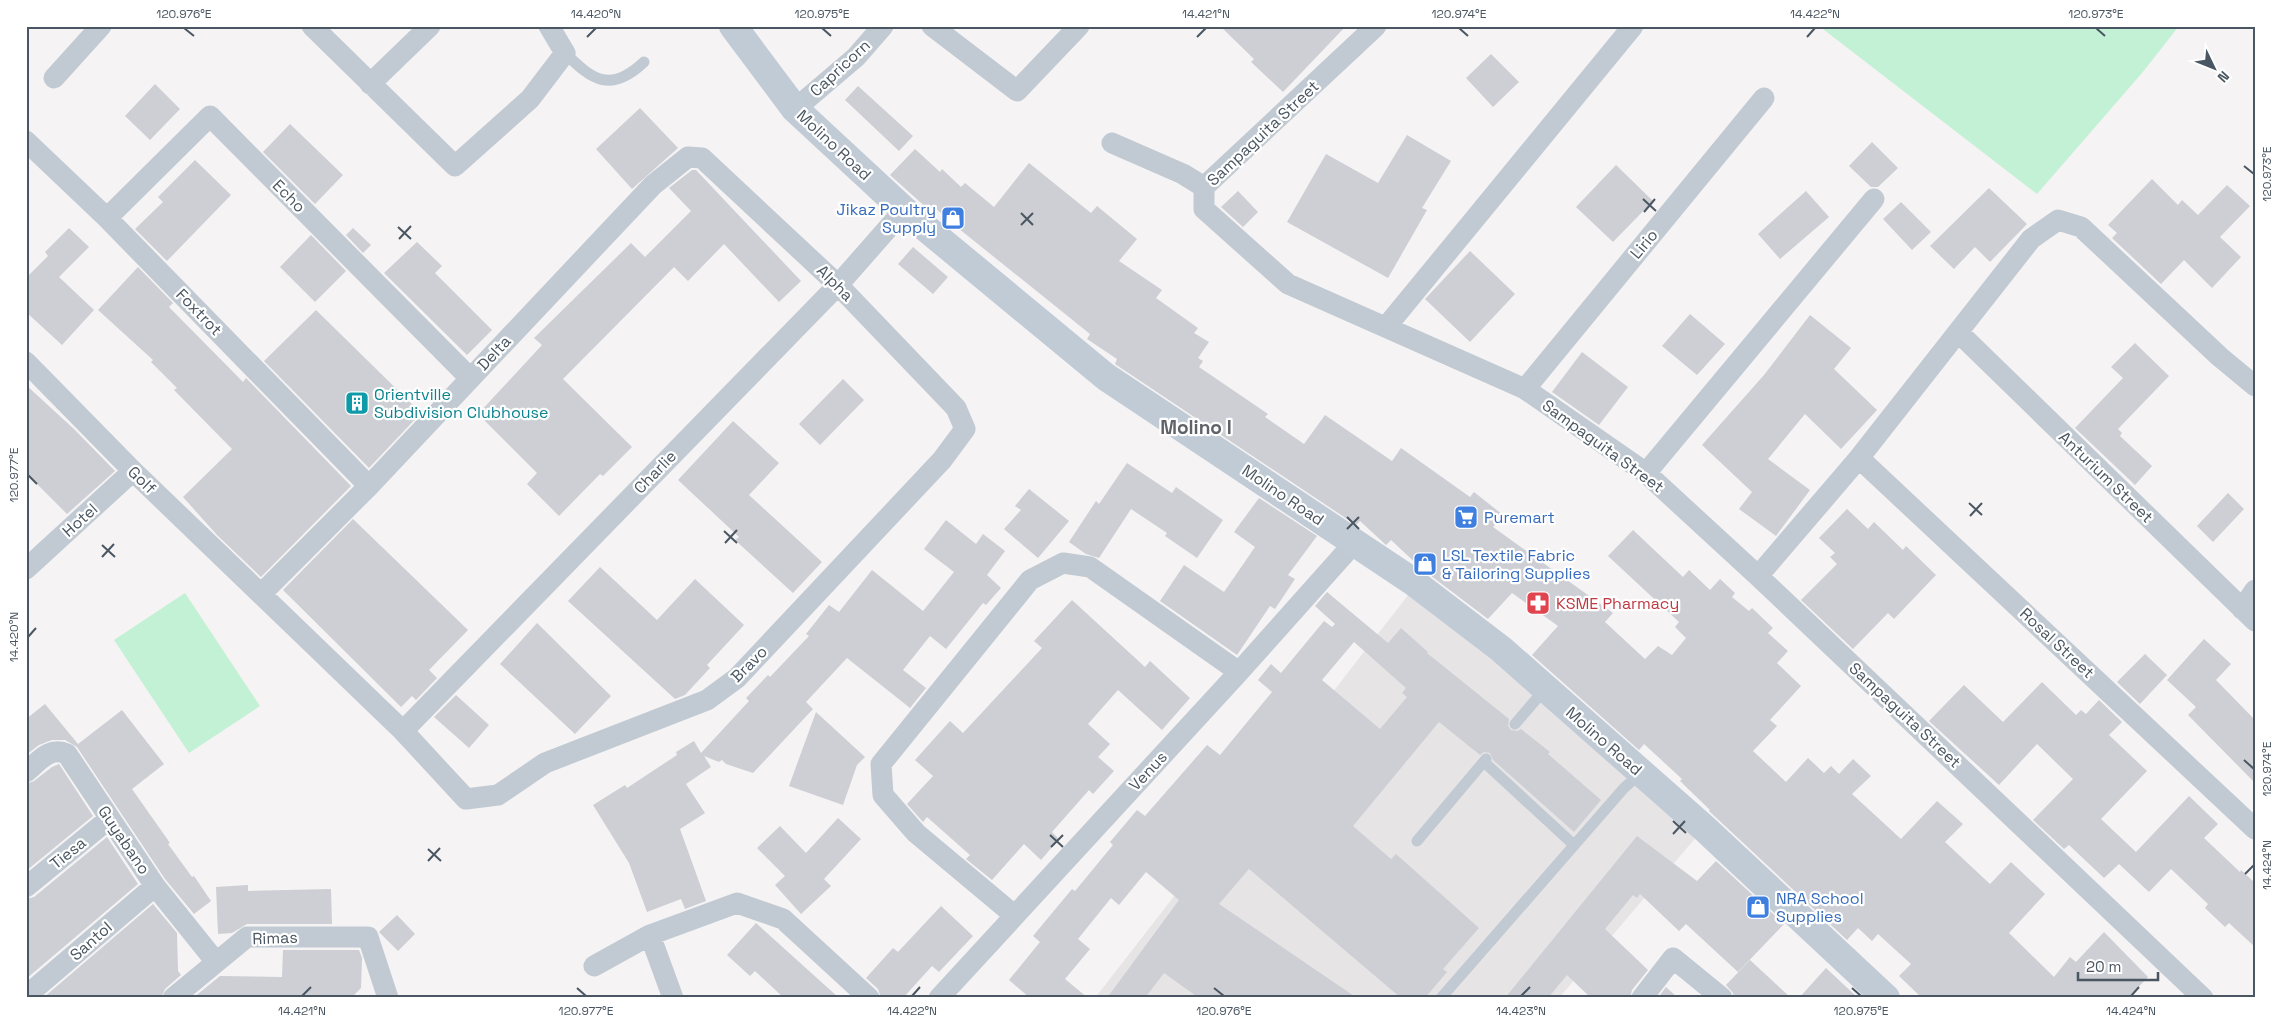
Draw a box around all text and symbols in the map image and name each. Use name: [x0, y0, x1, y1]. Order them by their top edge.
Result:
text: 120.976°E: [156, 6, 212, 22]
text: 14.420°N: [571, 6, 621, 22]
text: 120.975°E: [794, 6, 850, 22]
text: 14.421°N: [1182, 6, 1230, 22]
text: 120.974°E: [1432, 6, 1487, 22]
text: 14.422°N: [1790, 6, 1840, 22]
text: 120.973°E: [2068, 6, 2124, 22]
street label: Capricorn: [805, 35, 875, 101]
north arrow: [2188, 42, 2238, 92]
text: N: [2214, 67, 2233, 86]
street label: Sampaguita Street: [1203, 76, 1323, 190]
street label: Molino Road: [792, 105, 876, 185]
text: 120.973°E: [2259, 146, 2275, 202]
street label: Echo: [268, 175, 310, 217]
place label: Jikaz Poultry Supply: [836, 199, 936, 238]
shop icon: Jikaz Poultry Supply: [940, 205, 966, 231]
street label: Lirio: [1626, 225, 1662, 263]
street label: Alpha: [812, 260, 858, 306]
street label: Foxtrot: [171, 284, 227, 340]
street label: Delta: [473, 331, 515, 375]
place label: Orientville Subdivision Clubhouse: [374, 384, 549, 423]
building icon: Orientville Subdivision Clubhouse: [344, 390, 370, 416]
street label: Sampaguita Street: [1538, 395, 1668, 497]
district label: Molino I: [1160, 415, 1232, 440]
street label: Anturium Street: [2054, 427, 2158, 527]
street label: Charlie: [629, 446, 681, 498]
text: 120.977°E: [6, 447, 22, 502]
street label: Molino Road: [1238, 460, 1328, 530]
street label: Golf: [123, 462, 161, 498]
street label: Hotel: [58, 499, 102, 541]
supermarket icon: Puremart: [1453, 504, 1479, 530]
place label: Puremart: [1484, 507, 1555, 528]
place label: LSL Textile Fabric & Tailoring Supplies: [1442, 545, 1590, 584]
shop icon: LSL Textile Fabric & Tailoring Supplies: [1412, 551, 1438, 577]
pharmacy icon: KSME Pharmacy: [1525, 590, 1551, 616]
place label: KSME Pharmacy: [1556, 593, 1679, 614]
street label: Rosal Street: [2015, 603, 2099, 683]
text: 14.420°N: [6, 612, 22, 662]
street label: Bravo: [726, 641, 772, 687]
street label: Sampaguita Street: [1845, 658, 1965, 772]
street label: Molino Road: [1561, 702, 1647, 780]
text: 120.974°E: [2259, 741, 2275, 796]
street label: Venus: [1124, 747, 1172, 795]
street label: Guyabano: [93, 802, 155, 878]
street label: Tiesa: [46, 832, 90, 874]
text: 14.424°N: [2259, 840, 2275, 890]
place label: NRA School Supplies: [1776, 888, 1864, 927]
shop icon: NRA School Supplies: [1745, 894, 1771, 920]
street label: Santol: [65, 917, 117, 965]
street label: Rimas: [252, 927, 298, 949]
scale bar: [2078, 949, 2158, 981]
text: 20 m: [2086, 957, 2121, 976]
text: 14.421°N: [278, 1003, 326, 1019]
text: 120.977°E: [559, 1003, 614, 1019]
text: 14.422°N: [887, 1003, 937, 1019]
text: 120.976°E: [1196, 1003, 1252, 1019]
text: 14.423°N: [1496, 1003, 1546, 1019]
text: 120.975°E: [1833, 1003, 1889, 1019]
text: 14.424°N: [2106, 1003, 2156, 1019]

